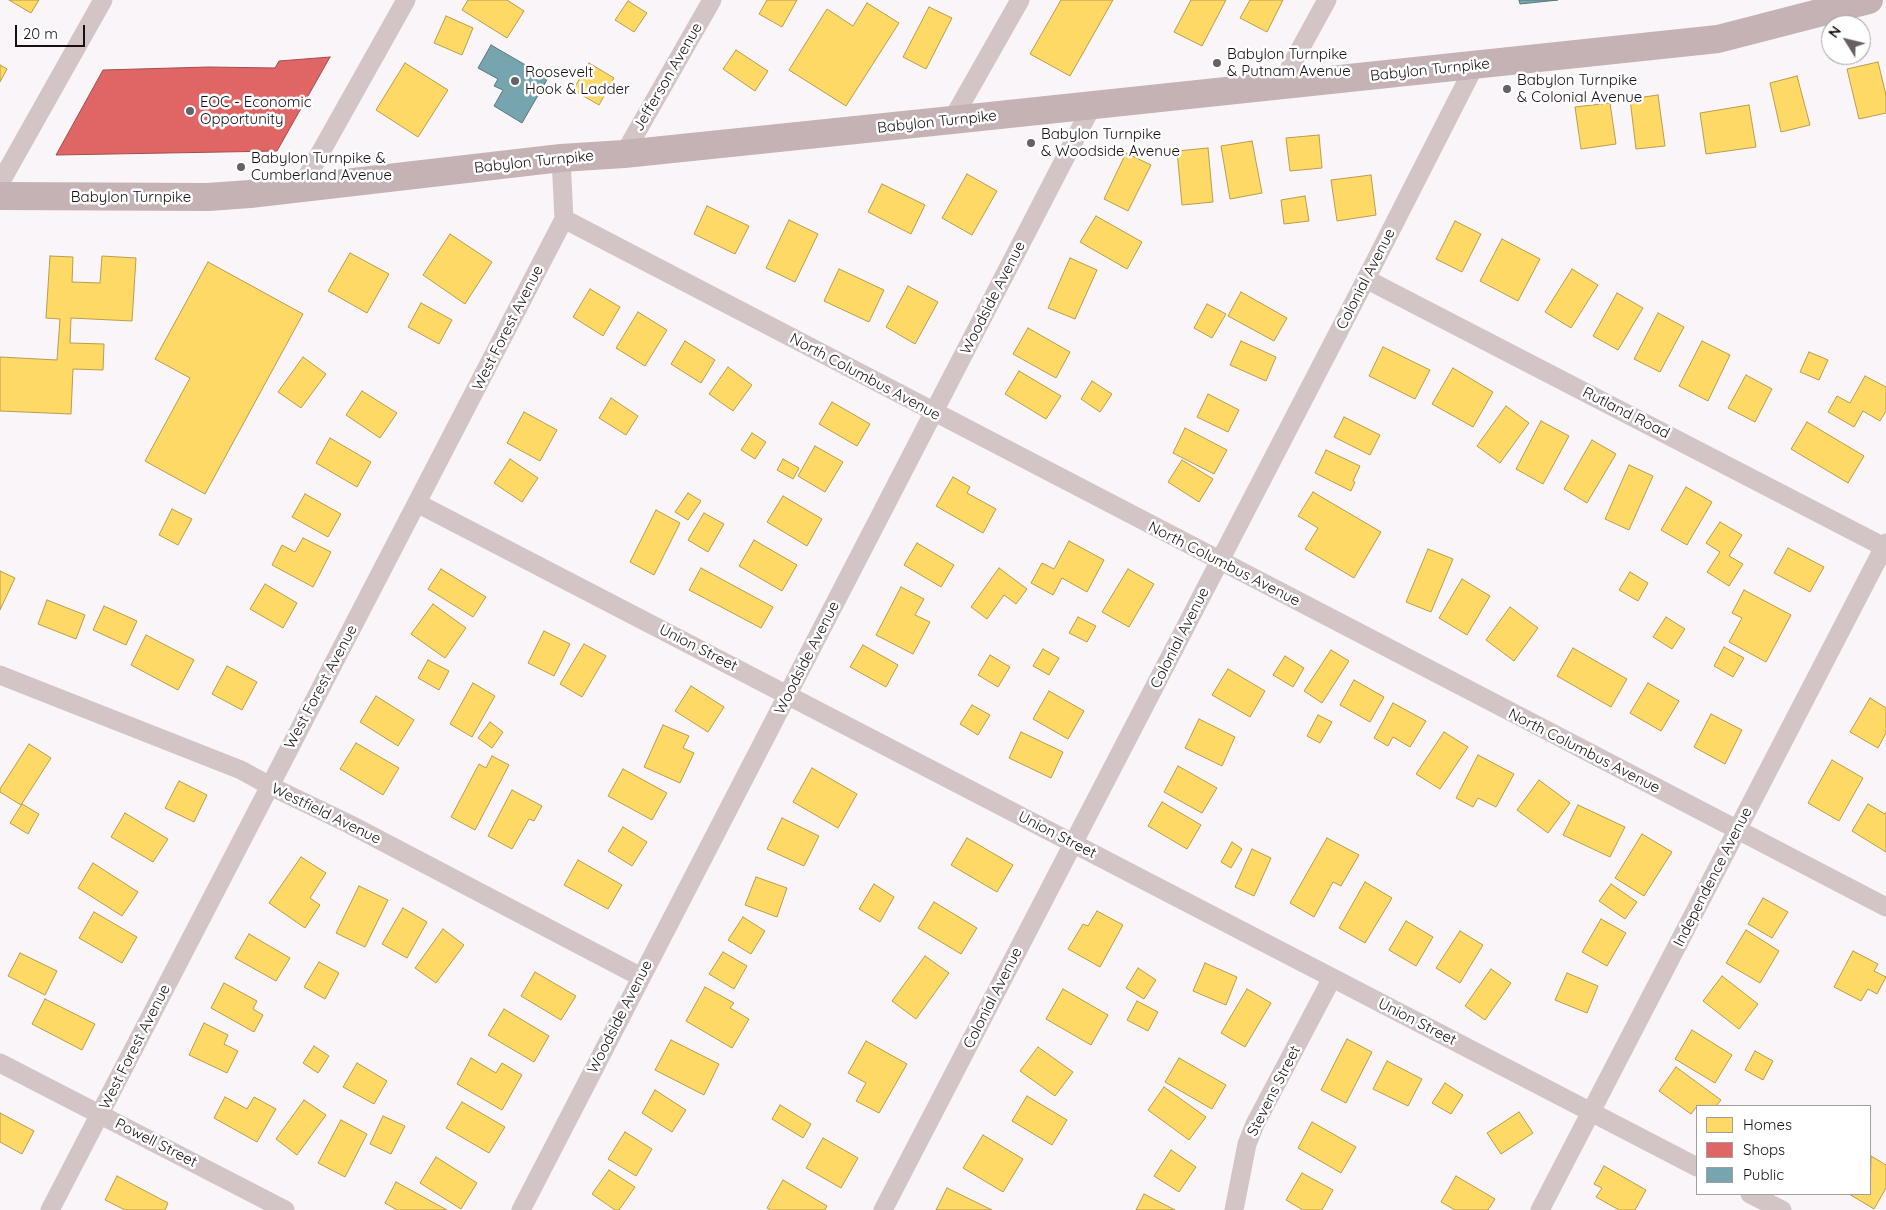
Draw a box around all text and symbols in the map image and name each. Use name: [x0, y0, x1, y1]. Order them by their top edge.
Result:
scale bar: [18, 15, 88, 47]
north arrow: [1821, 15, 1871, 65]
street label: Jefferson Avenue: [630, 20, 706, 134]
text: N: [1824, 22, 1845, 41]
text: 20 m: [23, 24, 58, 43]
place label: Babylon Turnpike & Putnam Avenue: [1227, 45, 1351, 80]
street label: Babylon Turnpike: [1369, 55, 1491, 85]
marker: Babylon Turnpike & Putnam Avenue: [1211, 57, 1223, 69]
place label: Roosevelt Hook & Ladder: [525, 63, 630, 98]
place label: Babylon Turnpike & Colonial Avenue: [1517, 71, 1642, 106]
marker: Roosevelt Hook & Ladder: [509, 75, 521, 87]
marker: Babylon Turnpike & Colonial Avenue: [1501, 83, 1513, 95]
place label: EOC - Economic Opportunity: [200, 93, 312, 128]
marker: EOC - Economic Opportunity: [184, 105, 196, 117]
street label: Babylon Turnpike: [876, 107, 998, 137]
place label: Babylon Turnpike & Woodside Avenue: [1041, 125, 1180, 160]
marker: Babylon Turnpike & Woodside Avenue: [1025, 137, 1037, 149]
street label: Babylon Turnpike: [473, 147, 595, 177]
place label: Babylon Turnpike & Cumberland Avenue: [251, 149, 392, 184]
marker: Babylon Turnpike & Cumberland Avenue: [235, 161, 247, 173]
street label: Babylon Turnpike: [71, 188, 191, 206]
street label: Colonial Avenue: [1333, 225, 1399, 333]
street label: Woodside Avenue: [957, 238, 1029, 358]
street label: West Forest Avenue: [469, 263, 547, 393]
street label: North Columbus Avenue: [787, 330, 943, 424]
street label: Rutland Road: [1580, 383, 1672, 443]
street label: North Columbus Avenue: [1145, 518, 1303, 610]
street label: Colonial Avenue: [1147, 584, 1213, 692]
street label: Woodside Avenue: [771, 598, 843, 718]
street label: Union Street: [656, 621, 740, 675]
street label: West Forest Avenue: [281, 622, 361, 752]
street label: North Columbus Avenue: [1505, 705, 1663, 797]
street label: Westfield Avenue: [268, 780, 384, 848]
street label: Independence Avenue: [1670, 804, 1756, 950]
street label: Union Street: [1015, 808, 1099, 862]
street label: Colonial Avenue: [960, 944, 1026, 1052]
street label: Woodside Avenue: [584, 957, 656, 1077]
street label: West Forest Avenue: [96, 982, 174, 1112]
street label: Union Street: [1375, 995, 1459, 1049]
street label: Stevens Street: [1244, 1043, 1304, 1139]
legend: [1696, 1105, 1871, 1195]
street label: Powell Street: [112, 1115, 200, 1171]
text: Homes: [1743, 1115, 1792, 1134]
text: Shops: [1743, 1140, 1785, 1159]
text: Public: [1743, 1165, 1784, 1184]

